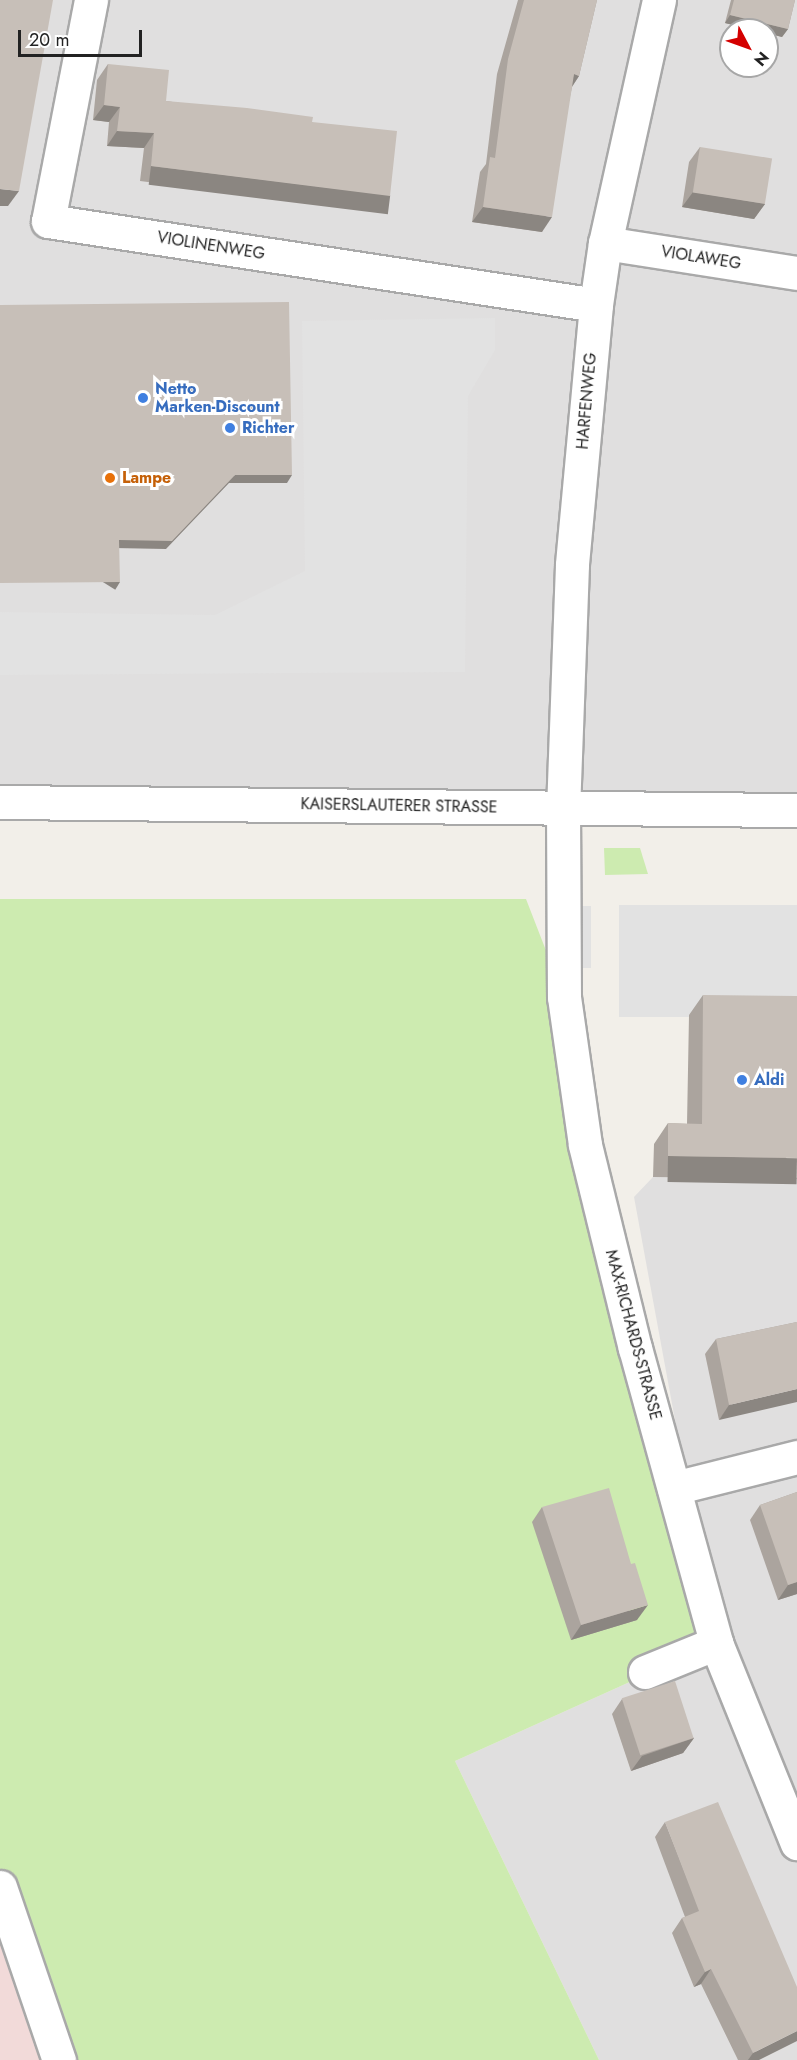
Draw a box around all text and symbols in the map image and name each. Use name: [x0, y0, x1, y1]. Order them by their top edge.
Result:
scale bar: [21, 18, 146, 56]
north arrow: [719, 18, 779, 78]
text: 20 m: [29, 27, 69, 53]
text: N: [749, 46, 774, 71]
street label: VIOLINENWEG: [156, 228, 266, 264]
street label: VIOLAWEG: [660, 242, 742, 274]
street label: HARFENWEG: [573, 352, 601, 450]
place label: Netto Marken-Discount: [155, 379, 280, 417]
marker: Netto Marken-Discount: [136, 391, 150, 405]
place label: Richter: [242, 418, 295, 438]
marker: Richter: [223, 421, 237, 435]
place label: Lampe: [122, 468, 171, 488]
marker: Lampe: [103, 471, 117, 485]
street label: KAISERSLAUTERER STRASSE: [300, 795, 498, 817]
place label: Aldi: [754, 1070, 784, 1090]
marker: Aldi: [735, 1073, 749, 1087]
street label: MAX-RICHARDS-STRASSE: [601, 1248, 665, 1422]

